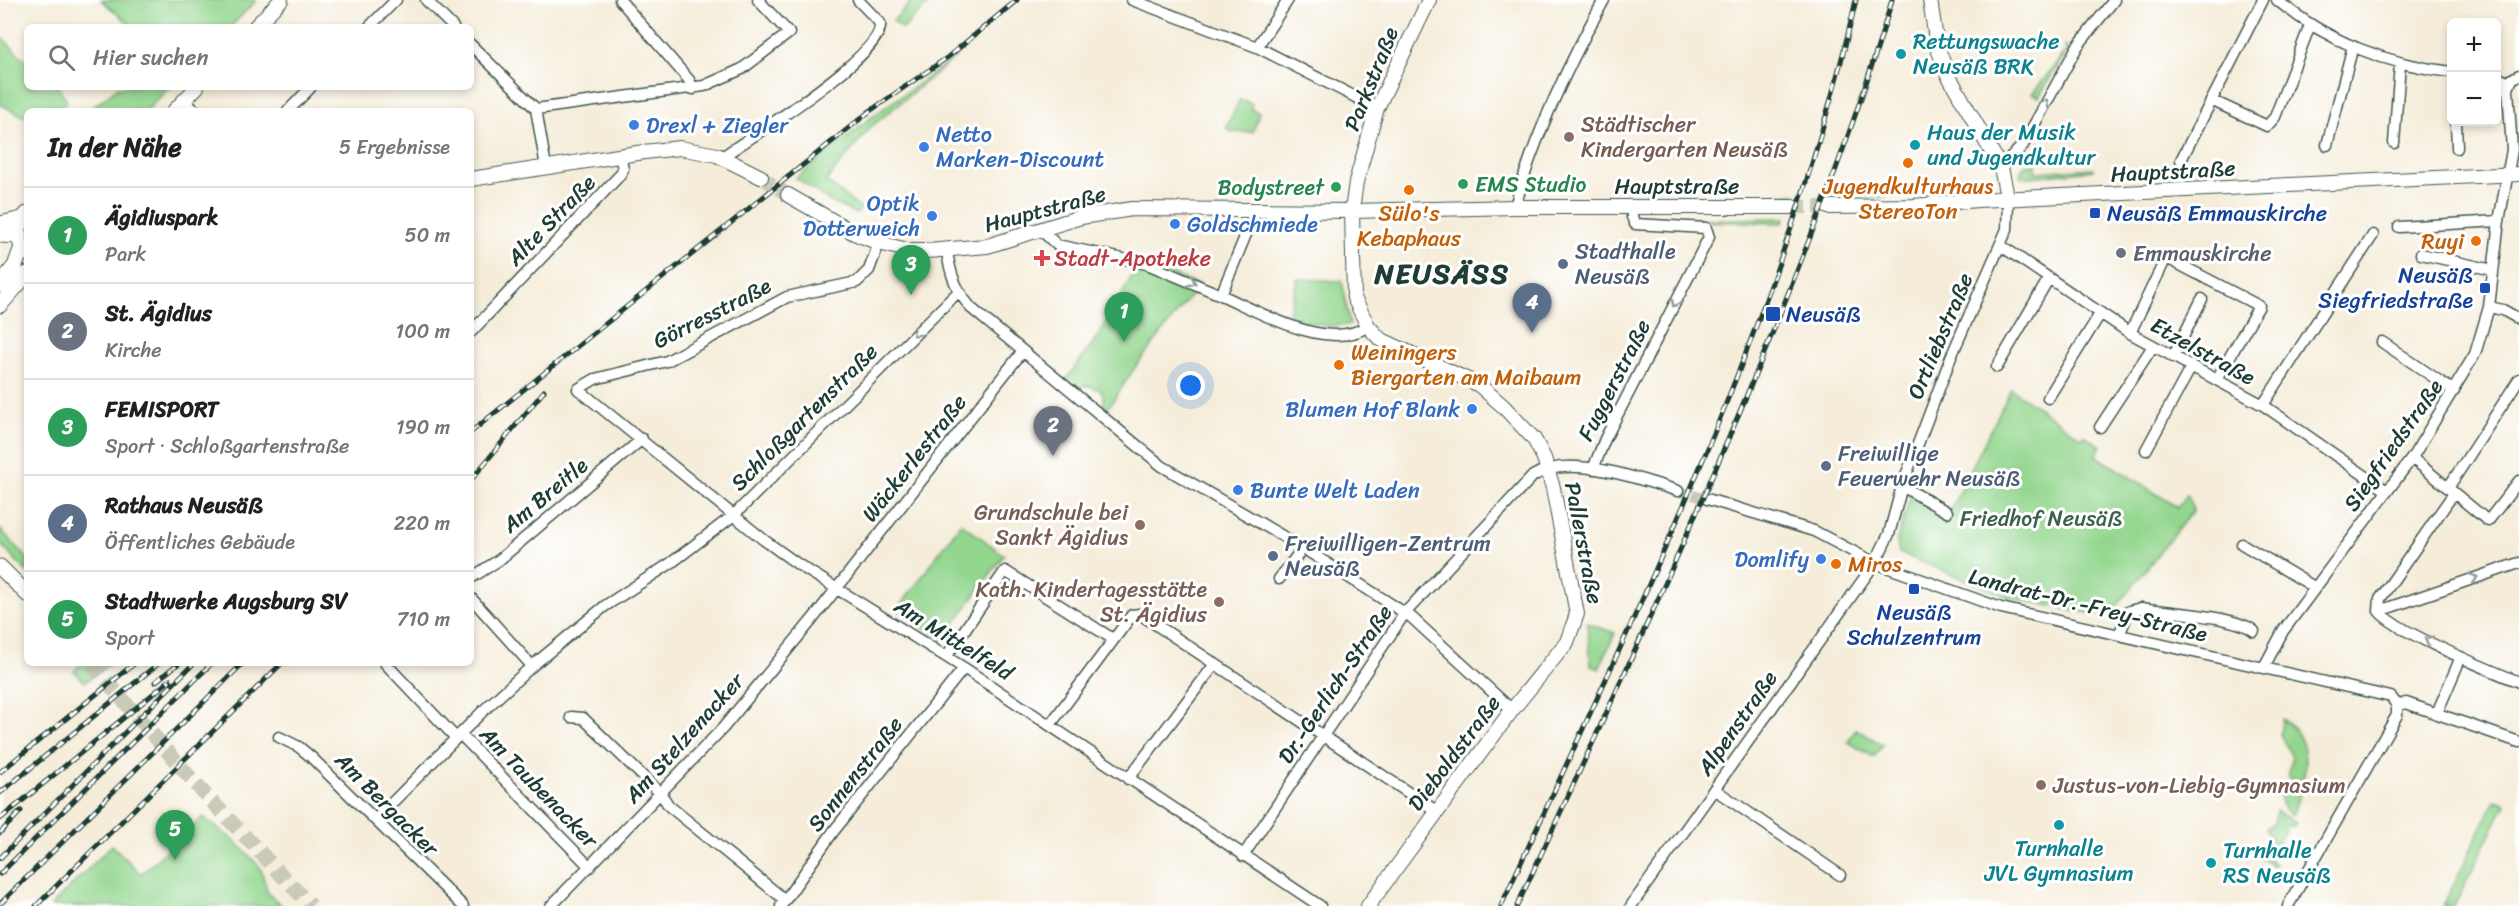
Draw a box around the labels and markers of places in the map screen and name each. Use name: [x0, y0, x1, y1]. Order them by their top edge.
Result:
place label: Rettungswache Neusäß BRK: [1913, 22, 2060, 86]
marker: Rettungswache Neusäß BRK: [1894, 47, 1908, 61]
place label: Städtischer Kindergarten Neusäß: [1581, 105, 1788, 169]
place label: Drexl + Ziegler: [646, 106, 789, 145]
place label: Haus der Musik und Jugendkultur: [1927, 113, 2096, 177]
place label: Netto Marken-Discount: [936, 115, 1104, 179]
marker: Drexl + Ziegler: [627, 118, 641, 132]
marker: Städtischer Kindergarten Neusäß: [1562, 130, 1576, 144]
marker: Haus der Musik und Jugendkultur: [1908, 138, 1922, 152]
marker: Netto Marken-Discount: [917, 140, 931, 154]
marker: Jugendkulturhaus StereoTon: [1901, 156, 1915, 170]
place label: EMS Studio: [1475, 165, 1587, 204]
place label: Jugendkulturhaus StereoTon: [1822, 167, 1993, 231]
place label: Bodystreet: [1217, 168, 1325, 207]
marker: EMS Studio: [1456, 177, 1470, 191]
marker: Bodystreet: [1329, 180, 1343, 194]
marker: Sülo's Kebaphaus: [1402, 183, 1416, 197]
place label: Optik Dotterweich: [803, 184, 920, 248]
place label: Sülo's Kebaphaus: [1357, 194, 1462, 258]
place label: Neusäß Emmauskirche: [2107, 194, 2327, 233]
place label: Goldschmiede: [1187, 205, 1318, 244]
marker: Neusäß Emmauskirche: [2088, 206, 2102, 220]
marker: Optik Dotterweich: [925, 209, 939, 223]
marker: Goldschmiede: [1168, 217, 1182, 231]
place label: Ruyi: [2421, 222, 2465, 261]
place label: Stadthalle Neusäß: [1575, 232, 1676, 296]
place label: Emmauskirche: [2133, 234, 2271, 273]
marker: Ruyi: [2469, 234, 2483, 248]
place label: Stadt-Apotheke: [1054, 239, 1211, 278]
pin: 3: [892, 246, 930, 295]
marker: Emmauskirche: [2114, 246, 2128, 260]
marker: Stadt-Apotheke: [1035, 251, 1049, 265]
place label: Neusäß Siegfriedstraße: [2318, 256, 2473, 320]
marker: Stadthalle Neusäß: [1556, 257, 1570, 271]
marker: Neusäß Siegfriedstraße: [2478, 281, 2492, 295]
pin: 4: [1512, 284, 1552, 333]
pin: 1: [1104, 292, 1144, 342]
place label: Neusäß: [1786, 295, 1861, 334]
marker: Neusäß: [1764, 305, 1782, 323]
place label: Weiningers Biergarten am Maibaum: [1351, 333, 1582, 397]
marker: Weiningers Biergarten am Maibaum: [1332, 358, 1346, 372]
place label: Blumen Hof Blank: [1285, 390, 1460, 429]
marker: Blumen Hof Blank: [1465, 402, 1479, 416]
pin: 2: [1034, 406, 1072, 456]
place label: Freiwillige Feuerwehr Neusäß: [1838, 434, 2020, 498]
marker: Freiwillige Feuerwehr Neusäß: [1819, 459, 1833, 473]
place label: Bunte Welt Laden: [1250, 471, 1420, 510]
marker: Bunte Welt Laden: [1231, 483, 1245, 497]
place label: Grundschule bei Sankt Ägidius: [974, 493, 1129, 557]
marker: Grundschule bei Sankt Ägidius: [1133, 518, 1147, 532]
place label: Freiwilligen-Zentrum Neusäß: [1285, 524, 1491, 588]
place label: Domlify: [1734, 540, 1810, 579]
place label: Miros: [1848, 545, 1903, 584]
marker: Freiwilligen-Zentrum Neusäß: [1266, 549, 1280, 563]
marker: Domlify: [1814, 552, 1828, 566]
marker: Miros: [1829, 557, 1843, 571]
place label: Kath. Kindertagesstätte St. Ägidius: [976, 570, 1208, 634]
marker: Neusäß Schulzentrum: [1907, 582, 1921, 596]
place label: Neusäß Schulzentrum: [1847, 593, 1981, 657]
marker: Kath. Kindertagesstätte St. Ägidius: [1212, 595, 1226, 609]
place label: Justus-von-Liebig-Gymnasium: [2052, 766, 2346, 805]
marker: Justus-von-Liebig-Gymnasium: [2034, 778, 2048, 792]
pin: 5: [156, 810, 195, 860]
marker: Turnhalle JVL Gymnasium: [2052, 818, 2066, 832]
place label: Turnhalle JVL Gymnasium: [1983, 829, 2134, 893]
place label: Turnhalle RS Neusäß: [2223, 831, 2331, 895]
marker: Turnhalle RS Neusäß: [2204, 856, 2218, 870]

